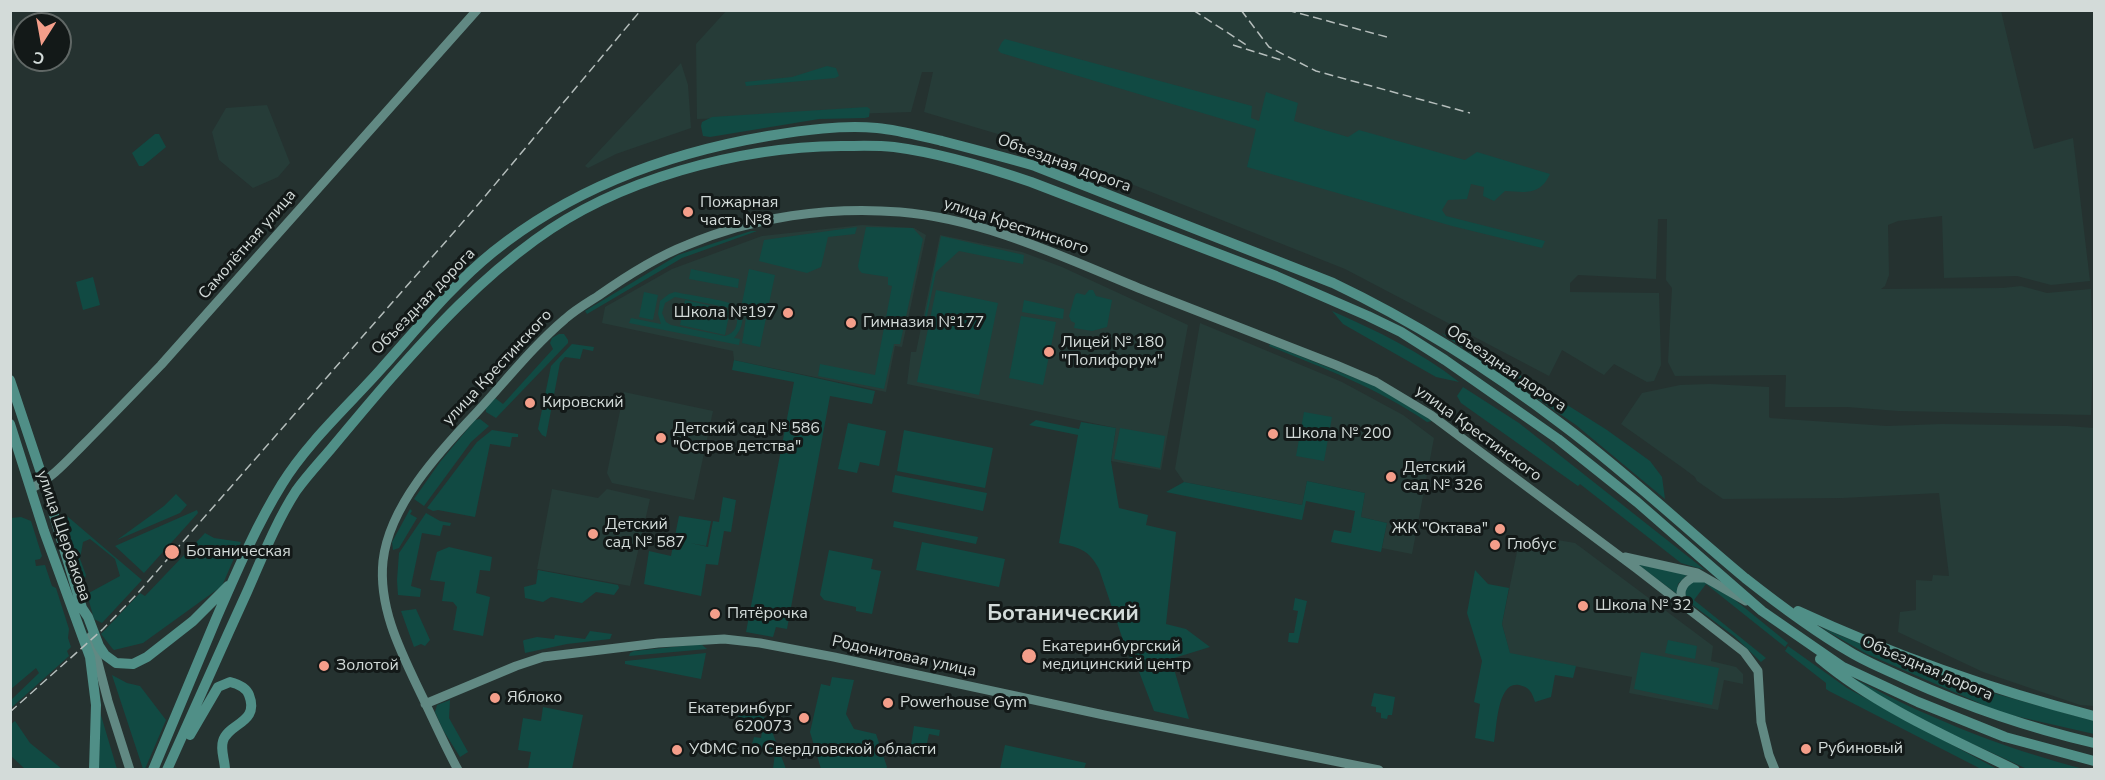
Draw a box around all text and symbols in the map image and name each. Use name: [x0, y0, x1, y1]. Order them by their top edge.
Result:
north arrow: [12, 12, 72, 72]
text: С: [32, 46, 46, 70]
street label: Объездная дорога: [995, 131, 1133, 197]
street label: Самолётная улица: [195, 186, 301, 304]
place label: Пожарная часть №8: [700, 193, 778, 231]
street label: улица Крестинского: [941, 194, 1091, 260]
marker: Пожарная часть №8: [681, 205, 695, 219]
street label: Объездная дорога: [368, 245, 480, 359]
place label: Школа №197: [674, 303, 776, 323]
street label: улица Крестинского: [439, 306, 557, 430]
marker: Школа №197: [781, 306, 795, 320]
place label: Гимназия №177: [863, 313, 984, 333]
marker: Гимназия №177: [844, 316, 858, 330]
street label: Объездная дорога: [1442, 322, 1570, 416]
place label: Лицей № 180 "Полифорум": [1061, 333, 1164, 371]
marker: Лицей № 180 "Полифорум": [1042, 345, 1056, 359]
street label: улица Крестинского: [1411, 382, 1545, 486]
place label: Кировский: [542, 393, 624, 413]
marker: Кировский: [523, 396, 537, 410]
place label: Детский сад № 586 "Остров детства": [673, 419, 820, 457]
place label: Школа № 200: [1285, 424, 1391, 444]
marker: Школа № 200: [1266, 427, 1280, 441]
marker: Детский сад № 586 "Остров детства": [654, 431, 668, 445]
place label: Детский сад № 326: [1403, 458, 1483, 496]
street label: улица Щербакова: [32, 468, 94, 604]
marker: Детский сад № 326: [1384, 470, 1398, 484]
place label: Детский сад № 587: [605, 515, 685, 553]
place label: ЖК "Октава": [1392, 519, 1488, 539]
marker: ЖК "Октава": [1493, 522, 1507, 536]
marker: Детский сад № 587: [586, 527, 600, 541]
place label: Глобус: [1507, 535, 1556, 555]
marker: Глобус: [1488, 538, 1502, 552]
place label: Ботаническая: [186, 542, 291, 562]
marker: Ботаническая: [163, 543, 181, 561]
place label: Школа № 32: [1595, 596, 1692, 616]
marker: Школа № 32: [1576, 599, 1590, 613]
district label: Ботанический: [987, 602, 1139, 628]
place label: Пятёрочка: [727, 604, 808, 624]
marker: Пятёрочка: [708, 607, 722, 621]
street label: Родонитовая улица: [830, 632, 978, 682]
street label: Объездная дорога: [1858, 633, 1996, 705]
place label: Екатеринбургский медицинский центр: [1042, 637, 1191, 675]
marker: Екатеринбургский медицинский центр: [1020, 647, 1038, 665]
place label: Золотой: [336, 656, 399, 676]
marker: Золотой: [317, 659, 331, 673]
place label: Яблоко: [507, 688, 562, 708]
marker: Яблоко: [488, 691, 502, 705]
place label: Powerhouse Gym: [900, 693, 1027, 713]
marker: Powerhouse Gym: [881, 696, 895, 710]
place label: Екатеринбург 620073: [688, 699, 792, 737]
marker: Екатеринбург 620073: [797, 711, 811, 725]
place label: Рубиновый: [1818, 739, 1903, 759]
place label: УФМС по Свердловской области: [689, 740, 936, 760]
marker: Рубиновый: [1799, 742, 1813, 756]
marker: УФМС по Свердловской области: [670, 743, 684, 757]

